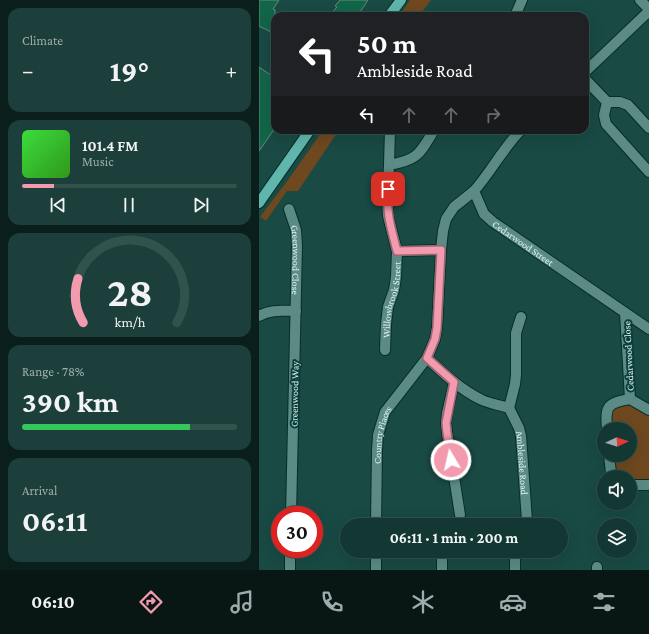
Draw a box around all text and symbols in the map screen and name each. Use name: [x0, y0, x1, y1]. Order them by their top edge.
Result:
icon: left: [291, 28, 343, 80]
text: 50 m: [357, 28, 417, 59]
text: Climate: [22, 33, 63, 48]
text: 19°: [110, 54, 149, 87]
text: −: [22, 58, 34, 83]
text: +: [225, 58, 237, 83]
text: Ambleside Road: [357, 61, 473, 81]
icon: left: [356, 104, 378, 126]
icon: ahead: [398, 104, 420, 126]
icon: ahead: [440, 104, 462, 126]
icon: right: [482, 104, 504, 126]
text: 101.4 FM: [82, 138, 138, 154]
text: Music: [82, 154, 114, 169]
pin: [371, 172, 405, 206]
icon: arrive: [377, 178, 399, 200]
icon: previous: [47, 194, 69, 216]
icon: pause: [118, 194, 140, 216]
icon: next: [190, 194, 212, 216]
street label: Cedarwood Street: [490, 218, 556, 268]
street label: Greenwood Close: [289, 224, 302, 296]
street label: Willowbrook Street: [380, 261, 403, 338]
text: 28: [107, 269, 152, 315]
text: km/h: [114, 314, 145, 330]
street label: Cedarwood Close: [621, 320, 636, 391]
street label: Greenwood Way: [288, 361, 301, 427]
text: Range · 78%: [22, 364, 84, 379]
text: 390 km: [22, 385, 119, 418]
street label: Country Places: [372, 404, 394, 464]
north arrow: [597, 422, 637, 462]
map controls: [597, 422, 637, 558]
street label: Ambleside Road: [514, 430, 530, 496]
position arrow: [430, 439, 472, 481]
button: sound: [597, 470, 637, 510]
text: Arrival: [22, 483, 57, 498]
text: 06:11: [22, 504, 87, 537]
speed limit sign: 30: [271, 506, 323, 558]
button: layers: [597, 518, 637, 558]
text: 06:11 · 1 min · 200 m: [390, 530, 518, 546]
icon: directions: [137, 588, 165, 616]
icon: music: [228, 588, 256, 616]
icon: phone: [318, 588, 346, 616]
icon: climate: [409, 588, 437, 616]
icon: car: [499, 588, 527, 616]
icon: filters: [590, 588, 618, 616]
text: 06:10: [31, 592, 75, 612]

